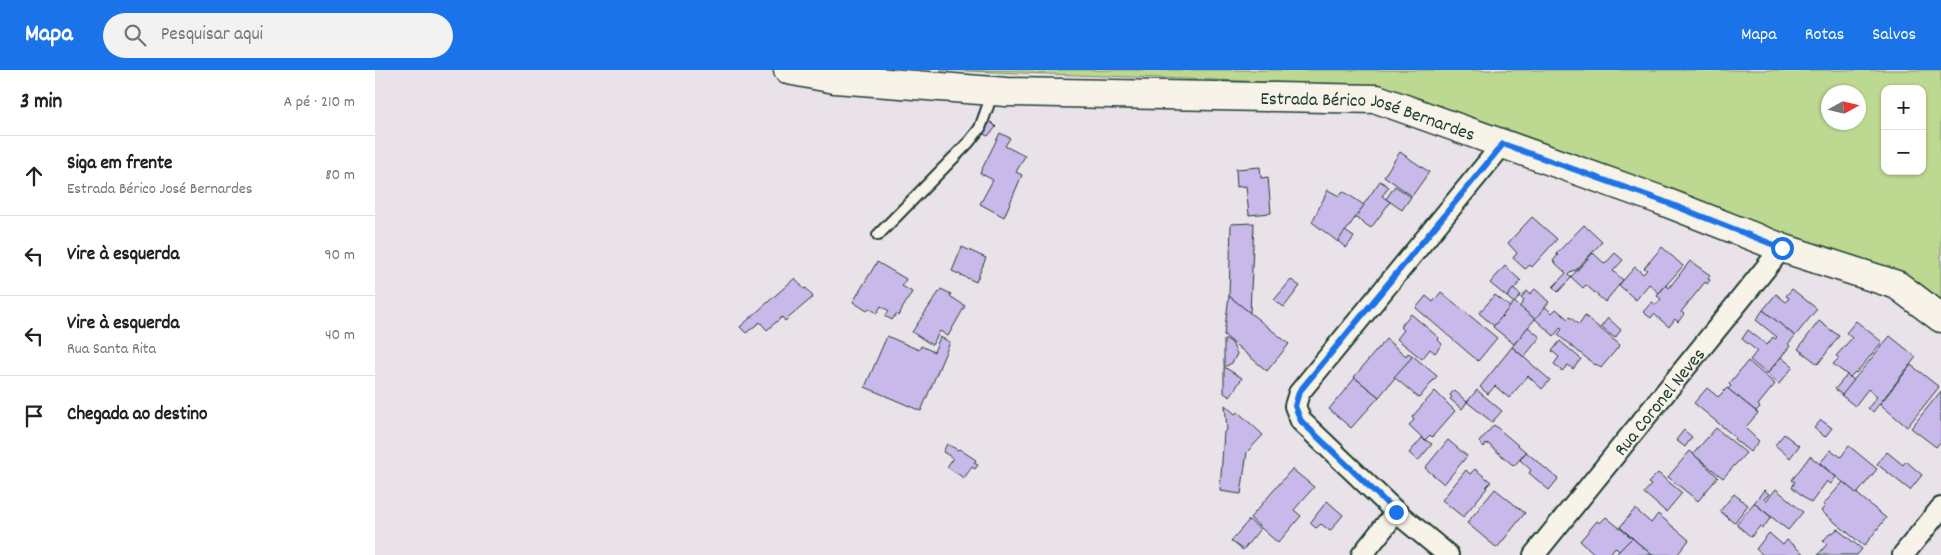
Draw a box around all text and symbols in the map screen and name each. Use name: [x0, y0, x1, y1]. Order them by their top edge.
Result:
search box: [103, 13, 453, 58]
text: Mapa: [25, 18, 73, 52]
icon: search: [121, 21, 149, 49]
text: Pesquisar aqui: [161, 22, 263, 49]
text: Mapa: [1741, 23, 1777, 48]
text: Rotas: [1805, 23, 1844, 48]
text: Salvos: [1872, 23, 1916, 48]
north arrow: [1821, 85, 1866, 130]
map controls: [1881, 85, 1926, 175]
button: +: [1881, 85, 1926, 130]
street label: Estrada Bérico José Bernardes: [1260, 87, 1478, 150]
text: 3 min: [20, 88, 62, 118]
text: A pé · 210 m: [283, 91, 355, 114]
button: −: [1881, 130, 1926, 175]
text: Siga em frente: [67, 151, 172, 178]
icon: ahead: [20, 162, 48, 190]
text: 80 m: [325, 164, 355, 187]
text: Estrada Bérico José Bernardes: [67, 178, 253, 201]
route start: [1771, 237, 1794, 260]
icon: left: [20, 242, 48, 270]
text: Vire à esquerda: [67, 242, 179, 269]
text: 90 m: [324, 244, 355, 267]
text: Vire à esquerda: [67, 311, 179, 338]
icon: left: [20, 322, 48, 350]
text: 40 m: [325, 324, 355, 347]
text: Rua Santa Rita: [67, 338, 156, 361]
street label: Rua Coronel Neves: [1609, 343, 1713, 463]
icon: arrive: [20, 402, 48, 430]
text: Chegada ao destino: [67, 402, 208, 429]
route end: [1385, 501, 1408, 524]

